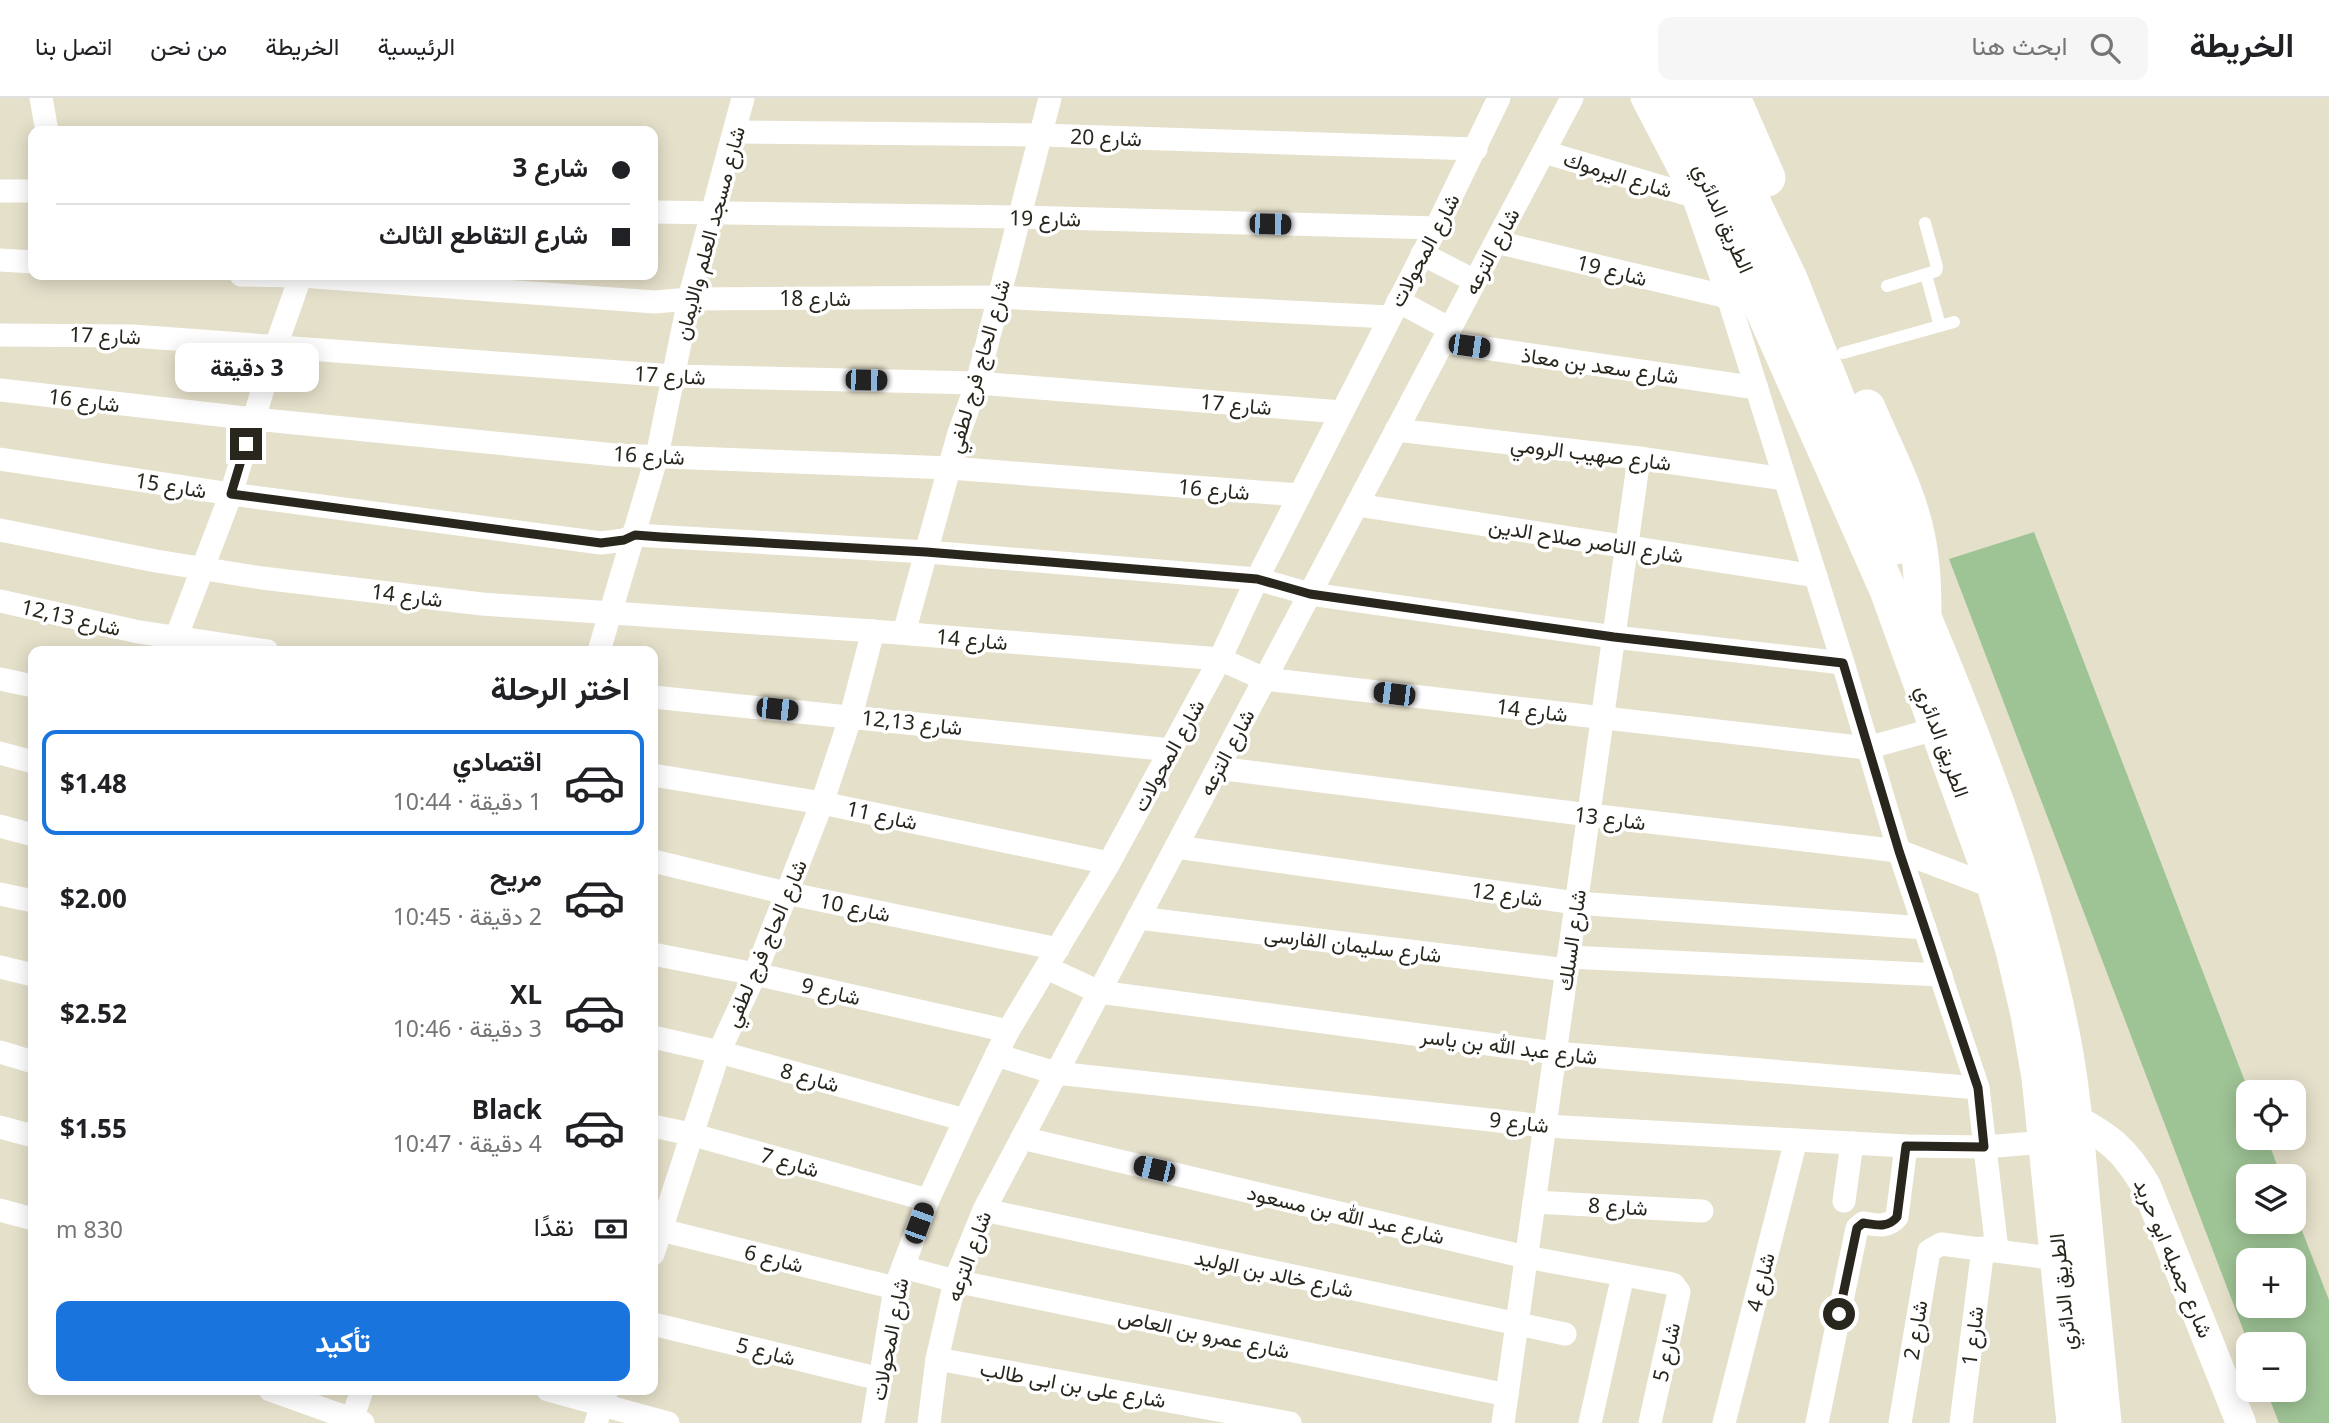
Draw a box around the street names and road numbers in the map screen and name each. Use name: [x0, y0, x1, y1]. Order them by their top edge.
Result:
street label: شارع 20: [1070, 122, 1142, 153]
street label: شارع مسجد العلم والايمان: [667, 123, 752, 343]
street label: شارع اليرموك: [1560, 144, 1676, 205]
street label: الطريق الدائري: [1684, 159, 1761, 279]
street label: شارع المحولات: [1382, 188, 1466, 312]
street label: شارع 19: [1009, 203, 1081, 234]
street label: شارع الترعه: [1456, 203, 1526, 300]
street label: شارع 19: [1574, 248, 1650, 293]
street label: شارع الحاج فرج لطفي: [940, 276, 1020, 457]
street label: شارع 18: [779, 284, 851, 313]
street label: شارع 17: [69, 320, 141, 351]
street label: شارع سعد بن معاذ: [1519, 340, 1680, 391]
street label: شارع 17: [633, 359, 707, 392]
street label: شارع 16: [47, 382, 121, 419]
street label: شارع 17: [1199, 387, 1273, 422]
street label: شارع صهيب الرومي: [1509, 429, 1673, 481]
street label: شارع 16: [612, 439, 686, 472]
street label: شارع 15: [133, 466, 209, 505]
street label: شارع 16: [1177, 472, 1251, 507]
street label: شارع الناصر صلاح الدين: [1487, 511, 1685, 570]
street label: شارع 14: [370, 577, 444, 614]
street label: شارع 12,13: [18, 592, 124, 643]
street label: شارع 14: [935, 622, 1009, 657]
street label: الطريق الدائري: [1906, 681, 1976, 802]
street label: شارع 14: [1495, 692, 1569, 729]
street label: شارع المحولات: [1126, 694, 1211, 817]
street label: شارع 12,13: [860, 703, 964, 742]
street label: شارع الترعه: [1191, 704, 1261, 801]
street label: شارع 11: [844, 794, 920, 837]
street label: شارع 13: [1573, 800, 1647, 837]
street label: شارع الحاج فرج لطفي: [717, 855, 817, 1033]
street label: شارع 12: [1469, 875, 1544, 914]
street label: شارع 10: [817, 886, 893, 929]
street label: شارع السلك: [1550, 887, 1593, 993]
street label: شارع سليمان الفارسى: [1263, 919, 1443, 970]
street label: شارع 9: [799, 971, 863, 1012]
street label: شارع عبد الله بن ياسر: [1418, 1021, 1599, 1072]
street label: شارع 8: [777, 1056, 842, 1099]
street label: شارع 9: [1488, 1105, 1550, 1140]
street label: شارع 7: [757, 1140, 823, 1185]
street label: شارع جميله ابو حريد: [2127, 1174, 2220, 1342]
street label: شارع عبد الله بن مسعود: [1244, 1178, 1447, 1251]
street label: شارع 8: [1587, 1190, 1649, 1223]
street label: شارع الترعه: [939, 1207, 998, 1306]
street label: الطريق الدائري: [2042, 1232, 2086, 1352]
street label: شارع 6: [741, 1237, 806, 1280]
street label: شارع خالد بن الوليد: [1192, 1242, 1356, 1304]
street label: شارع 4: [1739, 1250, 1782, 1315]
street label: شارع المحولات: [863, 1275, 916, 1403]
street label: شارع 2: [1897, 1298, 1934, 1362]
street label: شارع عمرو بن العاص: [1115, 1301, 1292, 1366]
street label: شارع 1: [1954, 1305, 1991, 1367]
street label: شارع 5: [1646, 1320, 1687, 1384]
street label: شارع 5: [733, 1330, 798, 1373]
street label: شارع على بن ابى طالب: [978, 1354, 1168, 1415]

